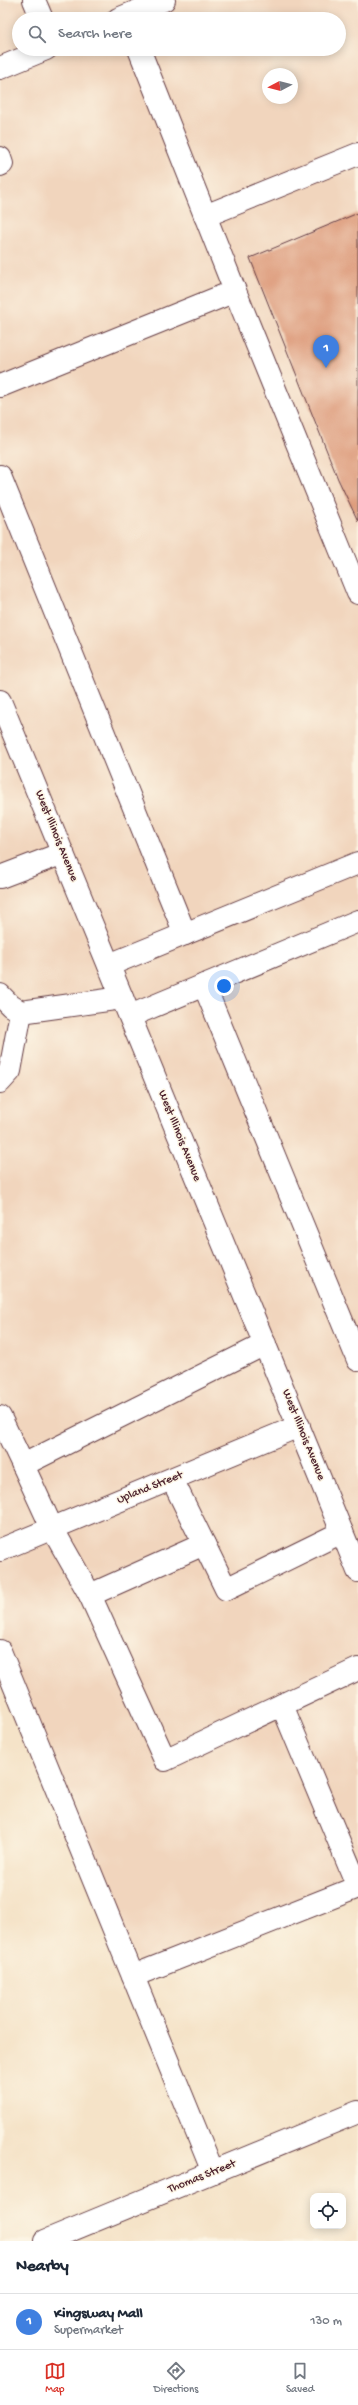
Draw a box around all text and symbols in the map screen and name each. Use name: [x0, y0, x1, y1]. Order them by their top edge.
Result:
search box: [12, 12, 346, 56]
icon: search: [26, 23, 48, 45]
text: Search here: [58, 25, 132, 43]
north arrow: [262, 68, 298, 104]
pin: 1: [313, 335, 339, 368]
street label: West Illinois Avenue: [31, 788, 81, 884]
your location: [214, 976, 234, 996]
street label: West Illinois Avenue: [154, 1088, 204, 1184]
street label: West Illinois Avenue: [278, 1387, 328, 1483]
street label: Upland Street: [115, 1468, 186, 1508]
street label: Thomas Street: [165, 2157, 239, 2197]
map controls: [310, 2193, 346, 2229]
button: locate: [310, 2193, 346, 2229]
text: Nearby: [16, 2257, 69, 2277]
text: Kingsway Mall: [54, 2305, 143, 2323]
text: 1: [26, 2314, 32, 2329]
text: 130 m: [310, 2314, 342, 2329]
text: Supermarket: [54, 2323, 123, 2338]
tab: Map: [44, 2360, 66, 2396]
tab: Directions: [154, 2360, 198, 2396]
tab: Saved: [286, 2360, 314, 2396]

